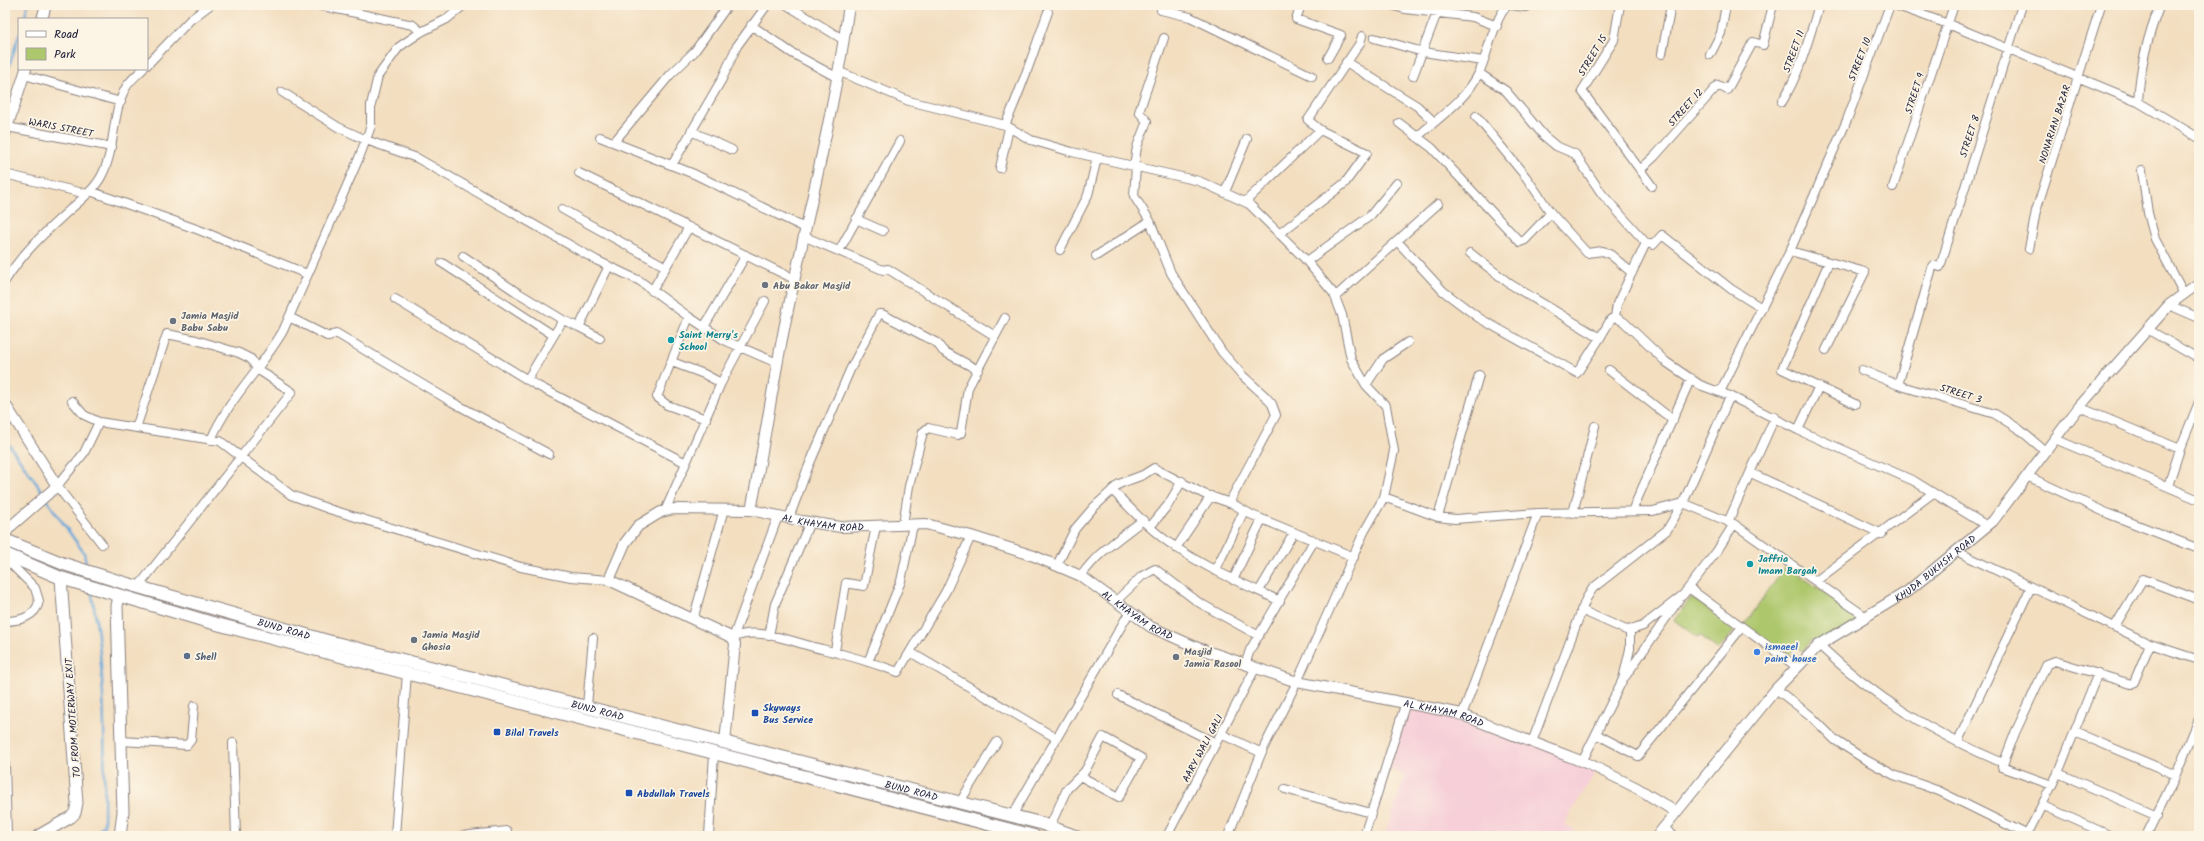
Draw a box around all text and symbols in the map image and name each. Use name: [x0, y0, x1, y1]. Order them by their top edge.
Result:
legend: [18, 18, 148, 70]
text: Road: [54, 25, 79, 44]
street label: STREET 11: [1779, 28, 1809, 75]
street label: STREET 15: [1574, 31, 1612, 79]
street label: STREET 10: [1844, 35, 1876, 84]
text: Park: [54, 45, 76, 64]
street label: STREET 9: [1901, 71, 1929, 116]
street label: NONARIAN BAZAR: [2035, 83, 2075, 166]
street label: STREET 12: [1664, 85, 1707, 130]
street label: STREET 8: [1956, 112, 1985, 160]
street label: WARIS STREET: [27, 114, 96, 142]
place label: Abu Bakar Masjid: [773, 278, 851, 294]
marker: Abu Bakar Masjid: [760, 280, 770, 290]
place label: Jamia Masjid Babu Sabu: [181, 308, 239, 336]
marker: Jamia Masjid Babu Sabu: [168, 316, 178, 326]
place label: Saint Merry's School: [679, 327, 738, 355]
marker: Saint Merry's School: [666, 335, 676, 345]
street label: STREET 3: [1938, 380, 1984, 408]
street label: AL KHAYAM ROAD: [780, 510, 865, 536]
street label: KHUDA BUKHSH ROAD: [1891, 531, 1980, 607]
place label: Jaffria Imam Bargah: [1758, 551, 1817, 579]
marker: Jaffria Imam Bargah: [1745, 559, 1755, 569]
street label: AL KHAYAM ROAD: [1098, 587, 1176, 645]
street label: BUND ROAD: [256, 614, 312, 645]
place label: Jamia Masjid Ghosia: [422, 627, 480, 655]
marker: Jamia Masjid Ghosia: [409, 635, 419, 645]
place label: ismaeel paint house: [1764, 639, 1817, 667]
place label: Masjid Jamia Rasool: [1184, 644, 1242, 672]
marker: ismaeel paint house: [1752, 647, 1762, 657]
place label: Shell: [195, 649, 217, 665]
marker: Shell: [182, 651, 192, 661]
marker: Masjid Jamia Rasool: [1171, 652, 1181, 662]
street label: TO FROM MOTERWAY EXIT: [61, 656, 85, 778]
street label: BUND ROAD: [569, 696, 626, 725]
street label: AL KHAYAM ROAD: [1402, 696, 1487, 732]
place label: Skyways Bus Service: [763, 700, 813, 728]
marker: Skyways Bus Service: [750, 708, 760, 718]
street label: AARY WALI GALI: [1178, 712, 1228, 785]
place label: Bilal Travels: [505, 725, 559, 741]
marker: Bilal Travels: [492, 727, 502, 737]
street label: BUND ROAD: [883, 777, 940, 806]
place label: Abdullah Travels: [637, 786, 710, 802]
marker: Abdullah Travels: [624, 788, 634, 798]

